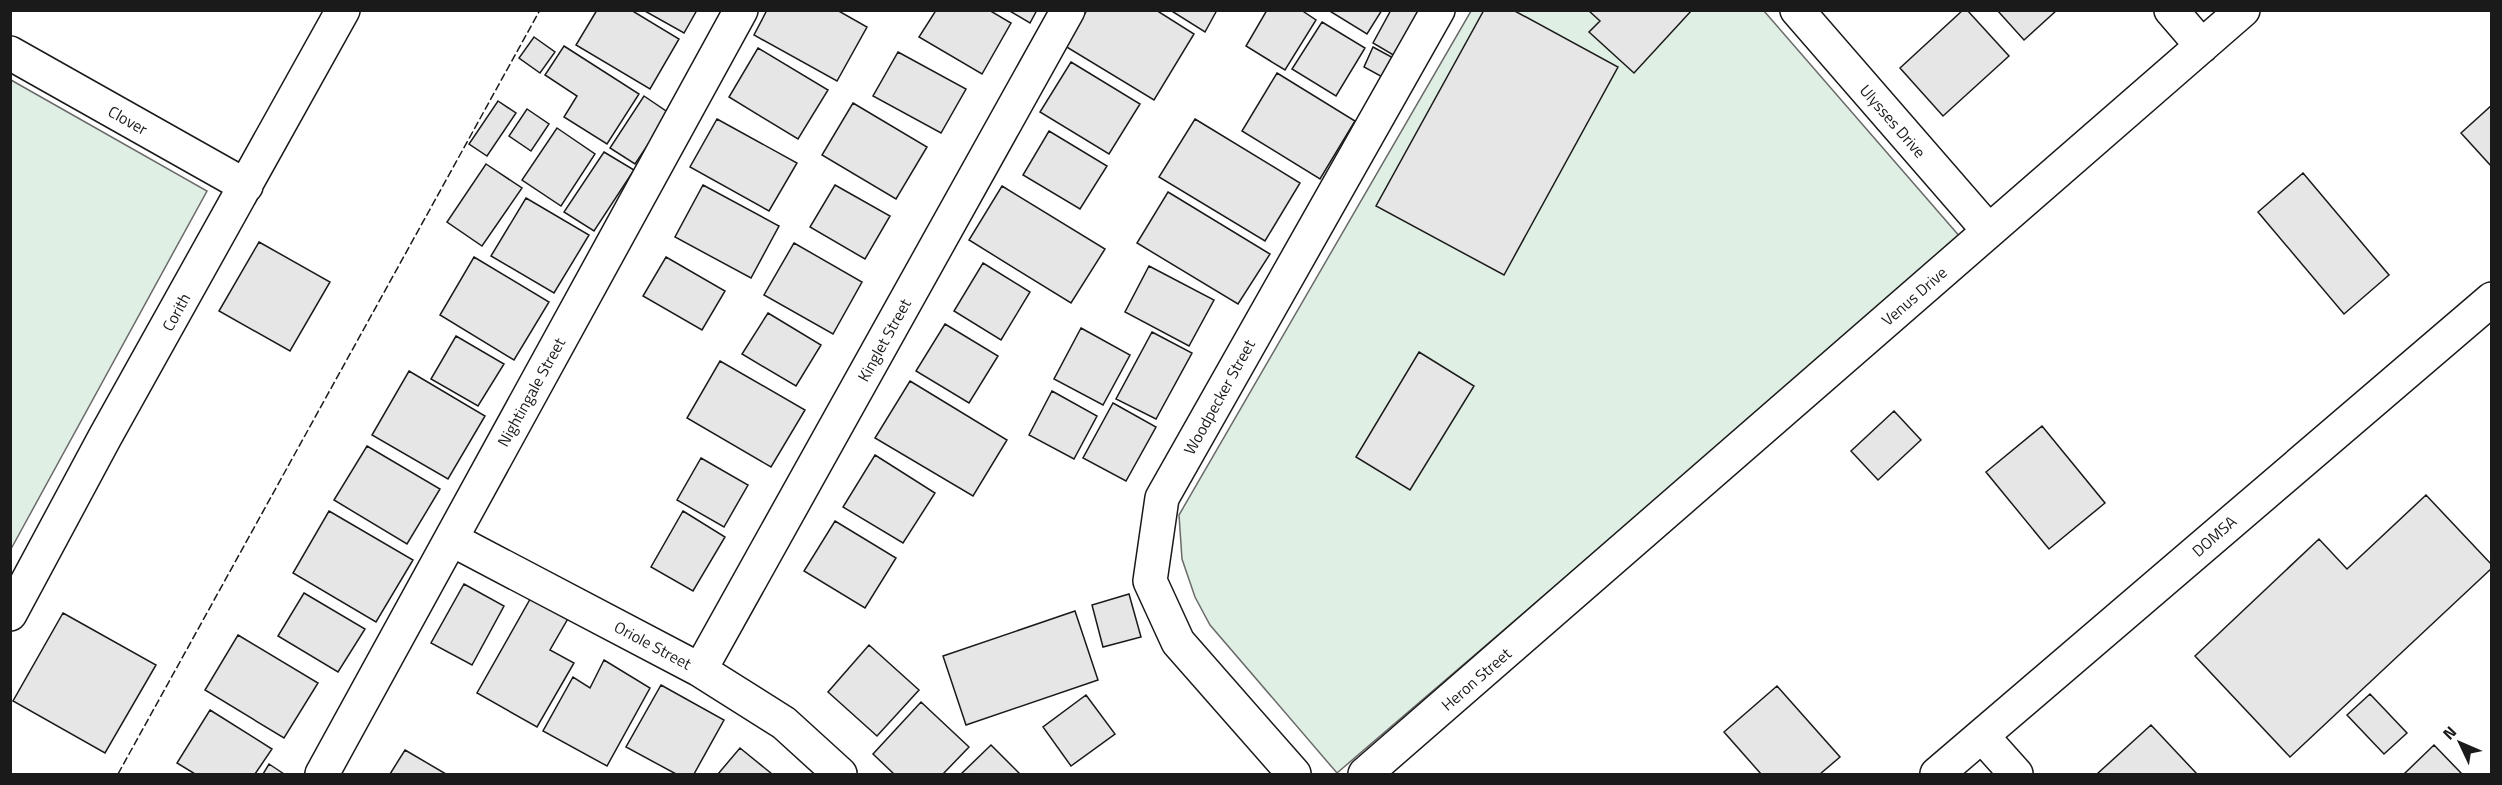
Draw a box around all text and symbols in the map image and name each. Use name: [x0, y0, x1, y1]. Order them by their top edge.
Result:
street label: Ulysses Drive: [1854, 79, 1932, 163]
street label: Clover: [104, 99, 153, 141]
street label: Venus Drive: [1876, 261, 1952, 331]
street label: Corith: [156, 289, 196, 335]
street label: Kinglet Street: [851, 294, 917, 386]
street label: Nightingale Street: [491, 333, 571, 451]
street label: Woodpecker Street: [1177, 335, 1261, 459]
street label: DOMSA: [2186, 509, 2242, 562]
street label: Oriole Street: [610, 615, 696, 676]
street label: Heron Street: [1436, 641, 1517, 716]
north arrow: [2430, 713, 2490, 773]
text: N: [2437, 720, 2462, 745]

